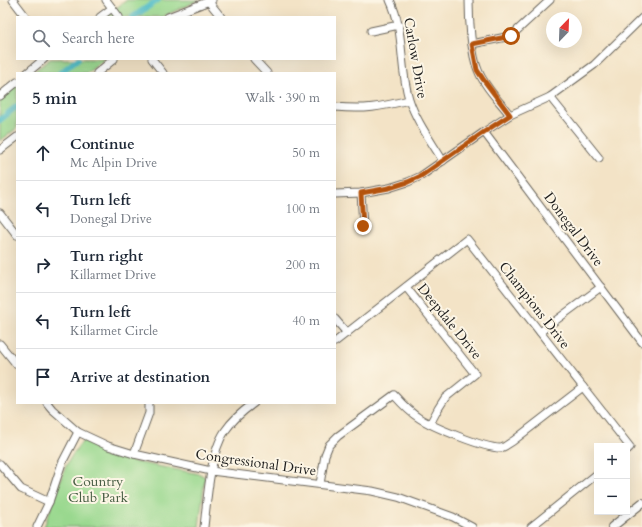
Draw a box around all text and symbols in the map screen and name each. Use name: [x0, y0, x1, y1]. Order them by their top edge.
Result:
north arrow: [546, 12, 582, 48]
search box: [16, 16, 336, 60]
street label: Carlow Drive: [399, 16, 432, 100]
icon: search: [30, 27, 52, 49]
route start: [502, 27, 520, 45]
text: Search here: [62, 28, 135, 48]
text: 5 min: [32, 87, 77, 110]
text: Walk · 390 m: [245, 89, 320, 107]
text: Continue: [70, 134, 135, 154]
icon: ahead: [32, 142, 54, 164]
text: 50 m: [292, 144, 320, 162]
text: Mc Alpin Drive: [70, 154, 157, 172]
street label: Donegal Drive: [539, 188, 608, 270]
text: Turn left: [70, 190, 131, 210]
icon: left: [32, 198, 54, 220]
text: 100 m: [286, 200, 320, 218]
text: Donegal Drive: [70, 210, 152, 228]
route end: [354, 217, 372, 235]
text: Turn right: [70, 246, 143, 266]
icon: right: [32, 254, 54, 276]
text: 200 m: [286, 256, 320, 274]
street label: Champions Drive: [495, 258, 575, 353]
text: Killarmet Drive: [70, 266, 156, 284]
street label: Deepdale Drive: [413, 279, 486, 363]
text: Turn left: [70, 302, 131, 322]
icon: left: [32, 310, 54, 332]
text: 40 m: [292, 312, 320, 330]
text: Killarmet Circle: [70, 322, 158, 340]
icon: arrive: [32, 366, 54, 388]
text: Arrive at destination: [70, 367, 210, 387]
map controls: [594, 443, 630, 515]
button: +: [594, 443, 630, 479]
street label: Congressional Drive: [194, 445, 317, 480]
park label: Country Club Park: [68, 472, 129, 507]
button: −: [594, 479, 630, 515]

